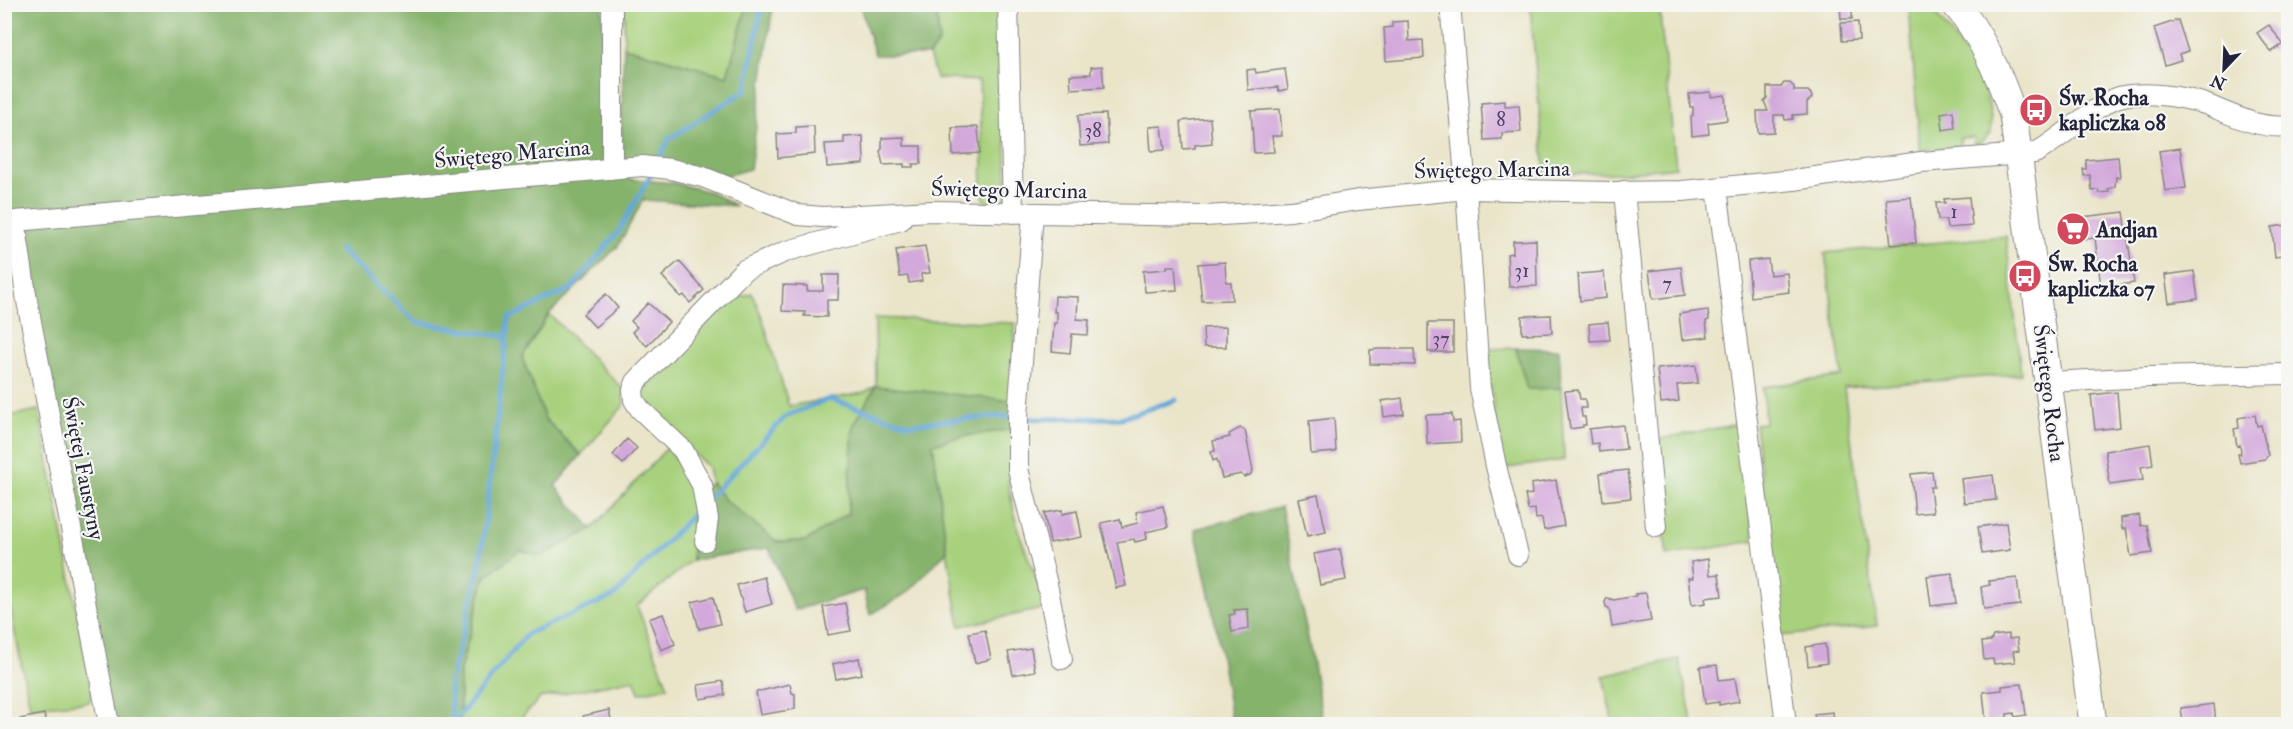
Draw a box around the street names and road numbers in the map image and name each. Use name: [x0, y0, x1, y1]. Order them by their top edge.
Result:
street label: Świętego Marcina: [433, 133, 592, 175]
street label: Świętego Marcina: [1414, 155, 1571, 185]
street label: Świętego Marcina: [931, 175, 1088, 205]
street label: Świętego Rocha: [2027, 323, 2071, 465]
street label: Świętej Faustyny: [55, 394, 111, 543]

